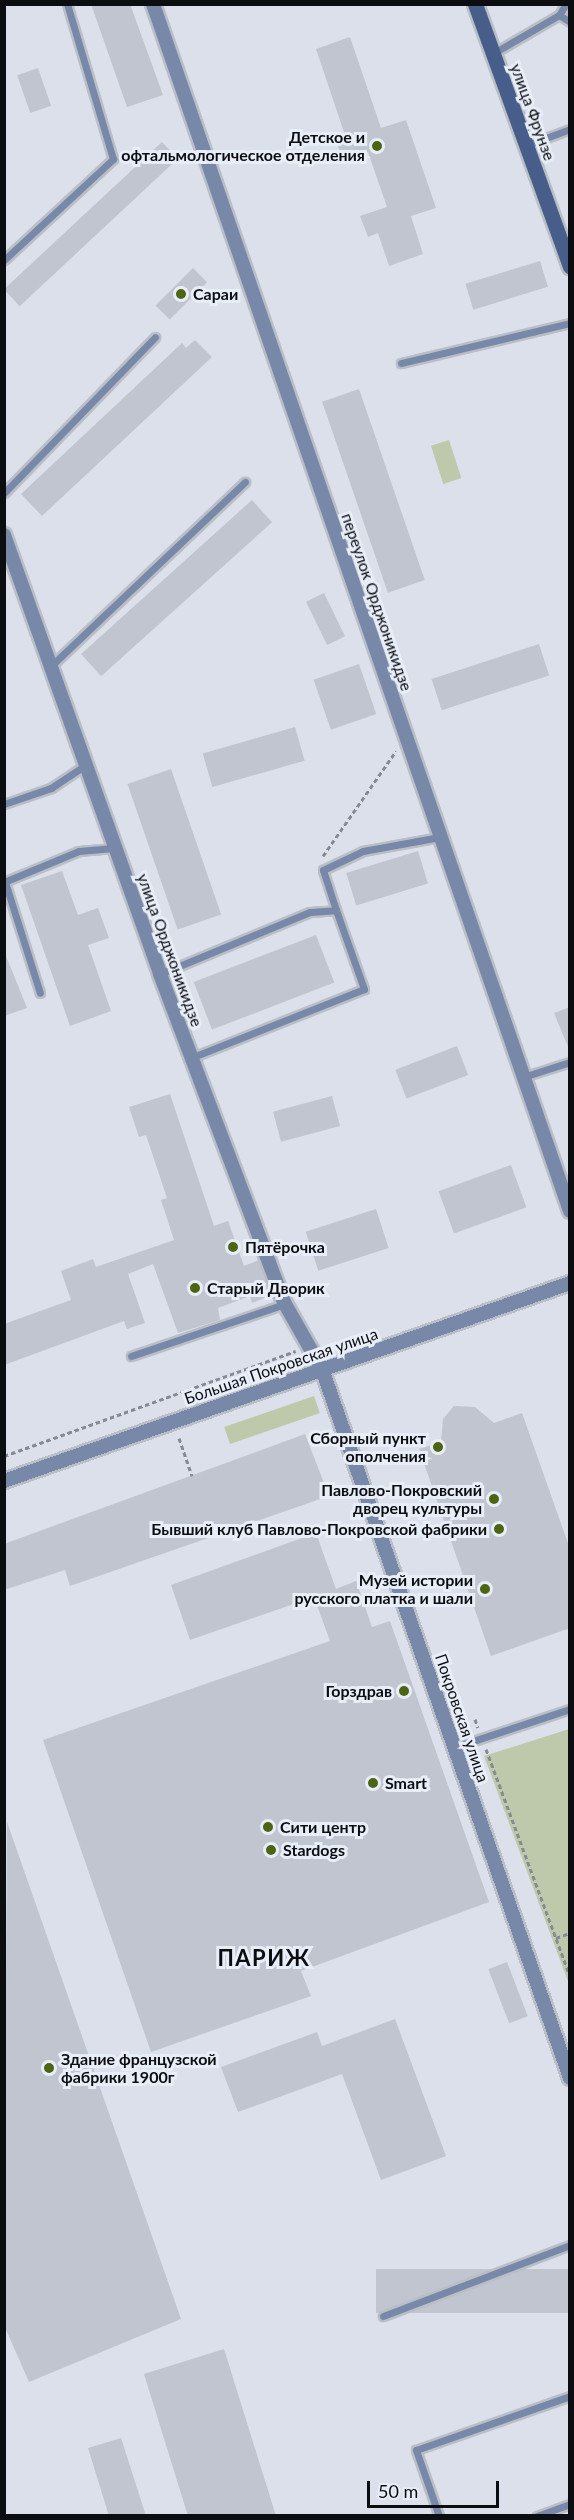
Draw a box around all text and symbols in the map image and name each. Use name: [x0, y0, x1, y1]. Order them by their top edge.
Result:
street label: улица Фрунзе: [507, 61, 559, 163]
place label: Детское и офтальмологическое отделения: [121, 127, 365, 165]
marker: Детское и офтальмологическое отделения: [370, 139, 384, 153]
place label: Сараи: [193, 284, 238, 304]
marker: Сараи: [174, 287, 188, 301]
street label: переулок Орджоникидзе: [338, 511, 416, 693]
street label: улица Орджоникидзе: [133, 871, 207, 1029]
place label: Пятёрочка: [245, 1237, 325, 1257]
marker: Пятёрочка: [226, 1240, 240, 1254]
place label: Старый Дворик: [207, 1278, 325, 1298]
marker: Старый Дворик: [188, 1281, 202, 1295]
street label: Большая Покровская улица: [182, 1324, 380, 1408]
place label: Сборный пункт ополчения: [310, 1428, 426, 1466]
marker: Сборный пункт ополчения: [431, 1440, 445, 1454]
place label: Павлово-Покровский дворец культуры: [321, 1480, 482, 1518]
marker: Павлово-Покровский дворец культуры: [487, 1492, 501, 1506]
place label: Бывший клуб Павлово-Покровской фабрики: [151, 1519, 487, 1539]
marker: Бывший клуб Павлово-Покровской фабрики: [492, 1522, 506, 1536]
place label: Музей истории русского платка и шали: [294, 1570, 473, 1608]
marker: Музей истории русского платка и шали: [478, 1582, 492, 1596]
street label: Покровская улица: [431, 1651, 493, 1785]
place label: Горздрав: [325, 1681, 392, 1701]
marker: Горздрав: [397, 1684, 411, 1698]
place label: Smart: [385, 1773, 427, 1793]
marker: Smart: [366, 1776, 380, 1790]
place label: Сити центр: [280, 1817, 366, 1837]
marker: Сити центр: [261, 1820, 275, 1834]
place label: Stardogs: [283, 1840, 345, 1860]
marker: Stardogs: [264, 1843, 278, 1857]
district label: ПАРИЖ: [217, 1945, 311, 1971]
place label: Здание французской фабрики 1900г: [61, 2049, 217, 2087]
marker: Здание французской фабрики 1900г: [42, 2061, 56, 2075]
scale bar: [370, 2469, 502, 2507]
text: 50 m: [378, 2480, 418, 2502]

